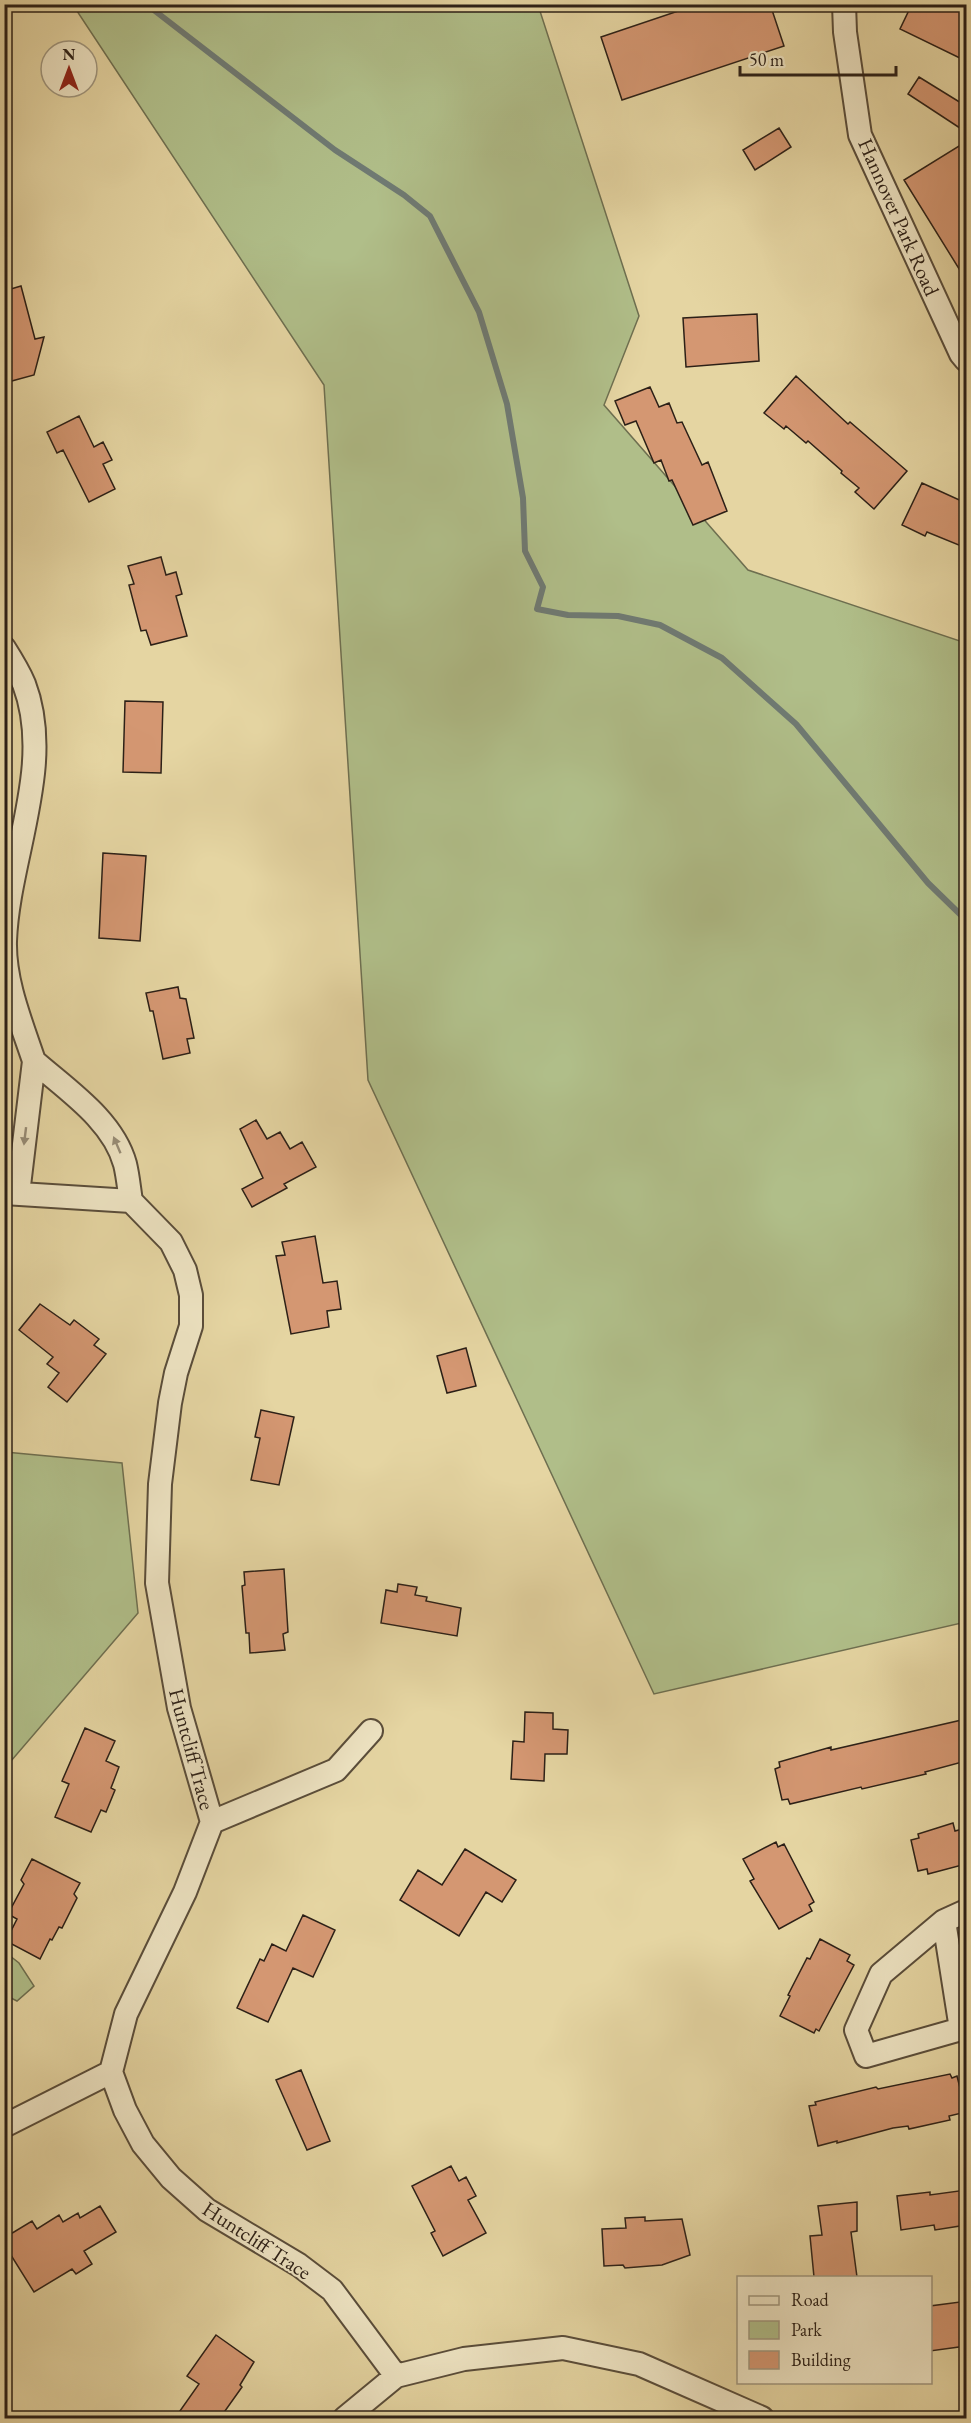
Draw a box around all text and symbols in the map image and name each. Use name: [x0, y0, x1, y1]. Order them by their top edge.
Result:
north arrow: [39, 39, 99, 99]
scale bar: [740, 39, 896, 77]
text: N: [63, 44, 76, 65]
text: 50 m: [749, 48, 784, 71]
street label: Hannover Park Road: [852, 134, 946, 300]
one-way arrow: [21, 1127, 30, 1146]
one-way arrow: [112, 1136, 121, 1154]
street label: Huntcliff Trace: [163, 1685, 221, 1813]
street label: Huntcliff Trace: [197, 2195, 317, 2285]
legend: [737, 2276, 932, 2384]
text: Road: [791, 2288, 830, 2311]
text: Park: [791, 2318, 822, 2341]
text: Building: [791, 2348, 851, 2371]

